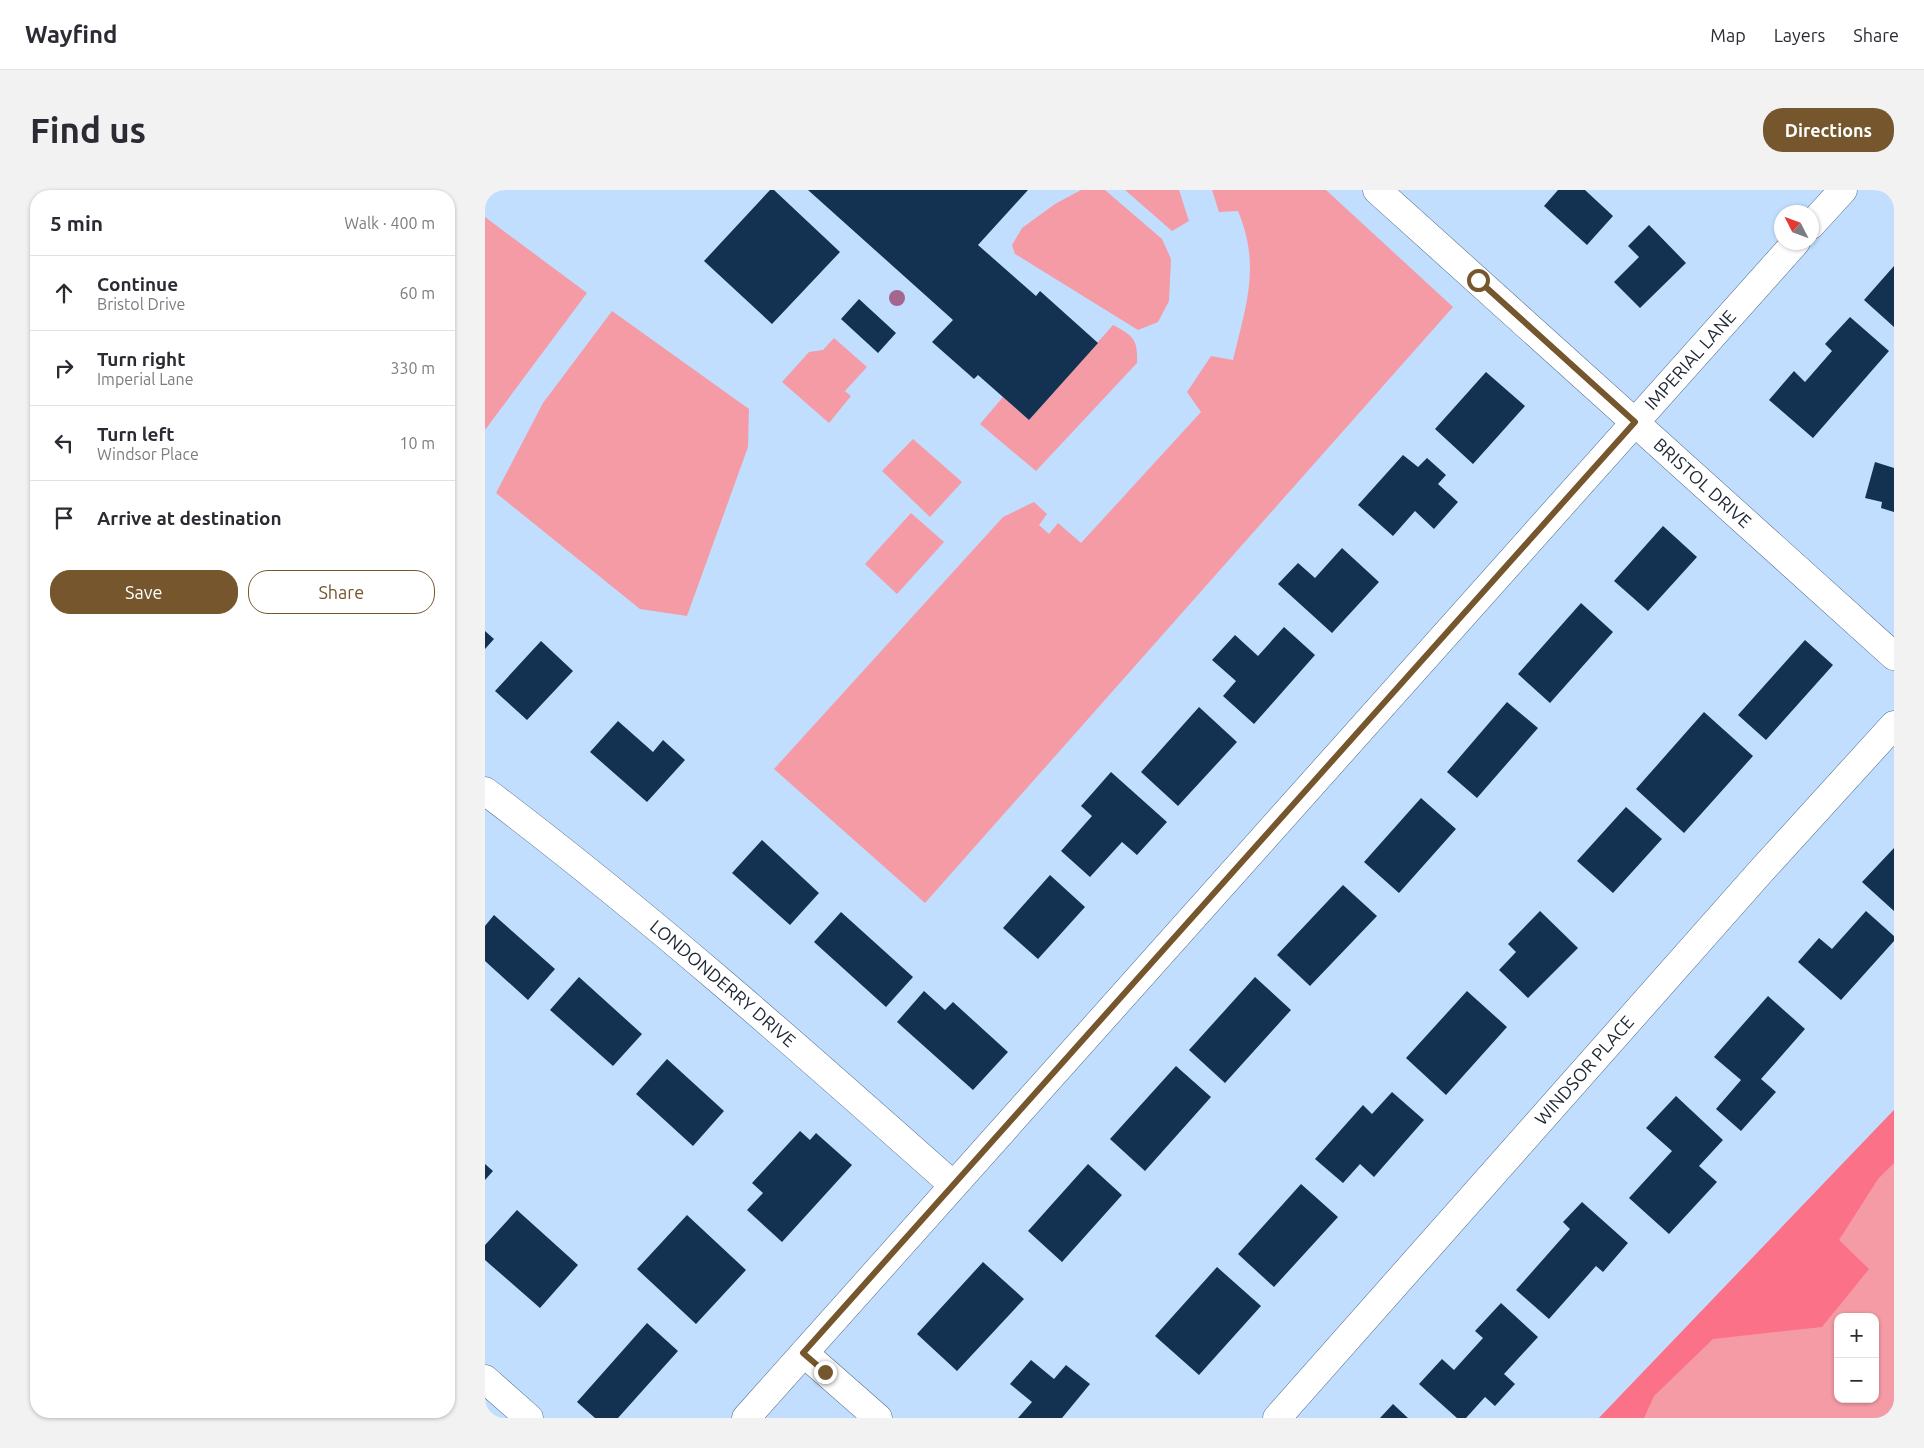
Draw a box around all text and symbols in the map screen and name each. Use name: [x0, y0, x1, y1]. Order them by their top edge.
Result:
text: Wayfind: [25, 21, 117, 48]
text: Map: [1710, 25, 1746, 45]
text: Layers: [1774, 25, 1825, 45]
text: Share: [1853, 25, 1899, 45]
button: Directions: [1763, 108, 1894, 152]
text: Find us: [30, 110, 146, 150]
north arrow: [1774, 205, 1819, 250]
text: 5 min: [50, 211, 103, 235]
text: Walk · 400 m: [344, 214, 435, 232]
route start: [1467, 269, 1490, 292]
text: Continue: [97, 273, 178, 295]
icon: ahead: [50, 279, 78, 307]
text: 60 m: [399, 284, 435, 302]
text: Bristol Drive: [97, 295, 185, 313]
street label: IMPERIAL LANE: [1640, 306, 1739, 413]
text: Turn right: [97, 348, 185, 370]
icon: right: [50, 354, 78, 382]
text: 330 m: [390, 359, 435, 377]
text: Imperial Lane: [97, 370, 193, 388]
text: Turn left: [97, 423, 175, 445]
icon: left: [50, 429, 78, 457]
text: 10 m: [399, 434, 435, 452]
street label: BRISTOL DRIVE: [1650, 434, 1756, 531]
text: Windsor Place: [97, 445, 199, 463]
icon: arrive: [50, 504, 78, 532]
text: Arrive at destination: [97, 507, 282, 529]
button: Save: [50, 570, 238, 614]
button: Share: [248, 570, 435, 614]
street label: LONDONDERRY DRIVE: [647, 915, 800, 1050]
street label: WINDSOR PLACE: [1530, 1011, 1637, 1128]
map controls: [1834, 1313, 1879, 1403]
button: +: [1834, 1313, 1879, 1358]
button: −: [1834, 1358, 1879, 1403]
route end: [814, 1361, 837, 1384]

